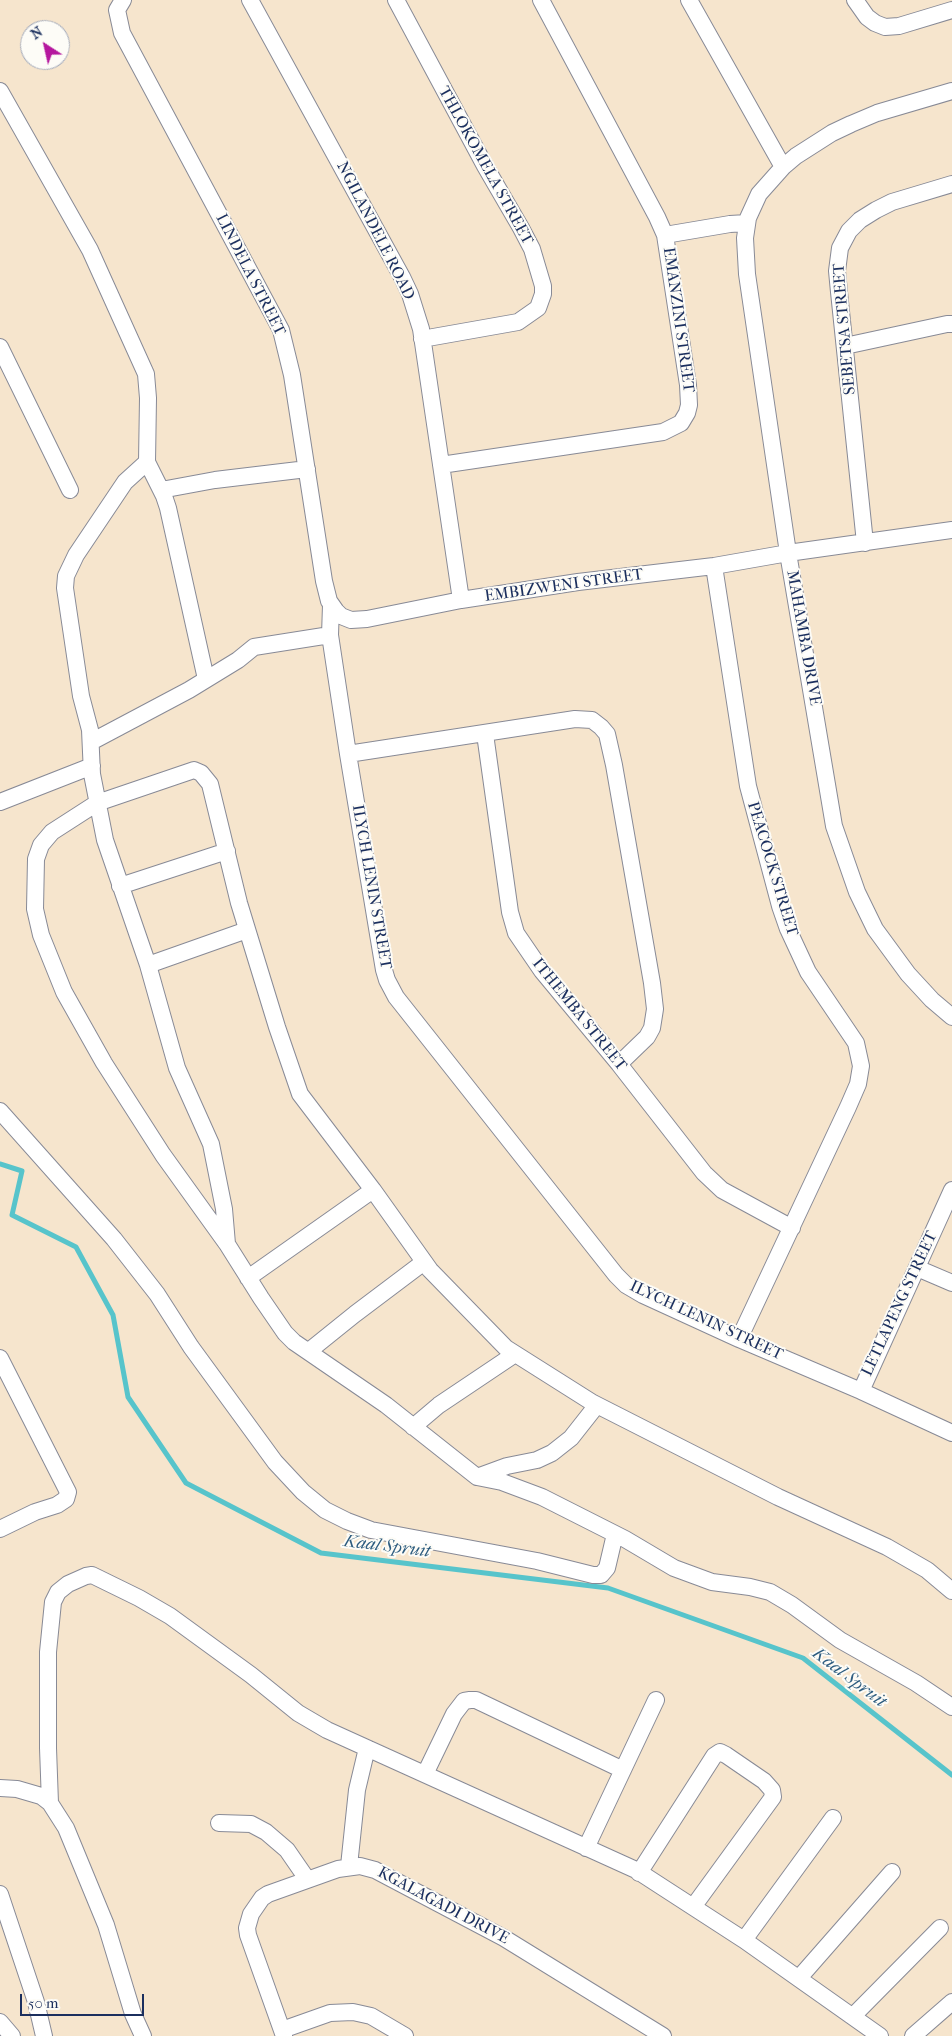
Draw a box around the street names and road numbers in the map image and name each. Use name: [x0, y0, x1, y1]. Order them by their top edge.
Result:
street label: THLOKOMELA STREET: [433, 83, 537, 249]
street label: NGILANDELE ROAD: [332, 159, 418, 303]
street label: LINDELA STREET: [211, 211, 289, 339]
street label: EMANZINI STREET: [658, 246, 698, 394]
street label: SEBETSA STREET: [830, 262, 860, 396]
street label: EMBIZWENI STREET: [483, 565, 645, 607]
street label: MAHAMBA DRIVE: [782, 569, 824, 707]
street label: PEACOCK STREET: [742, 799, 802, 939]
street label: ILYCH LENIN STREET: [347, 803, 395, 971]
street label: ITHEMBA STREET: [528, 955, 630, 1075]
street label: LETLAPENG STREET: [858, 1229, 942, 1379]
street label: ILYCH LENIN STREET: [626, 1277, 786, 1365]
street label: KGALAGADI DRIVE: [374, 1863, 512, 1949]

